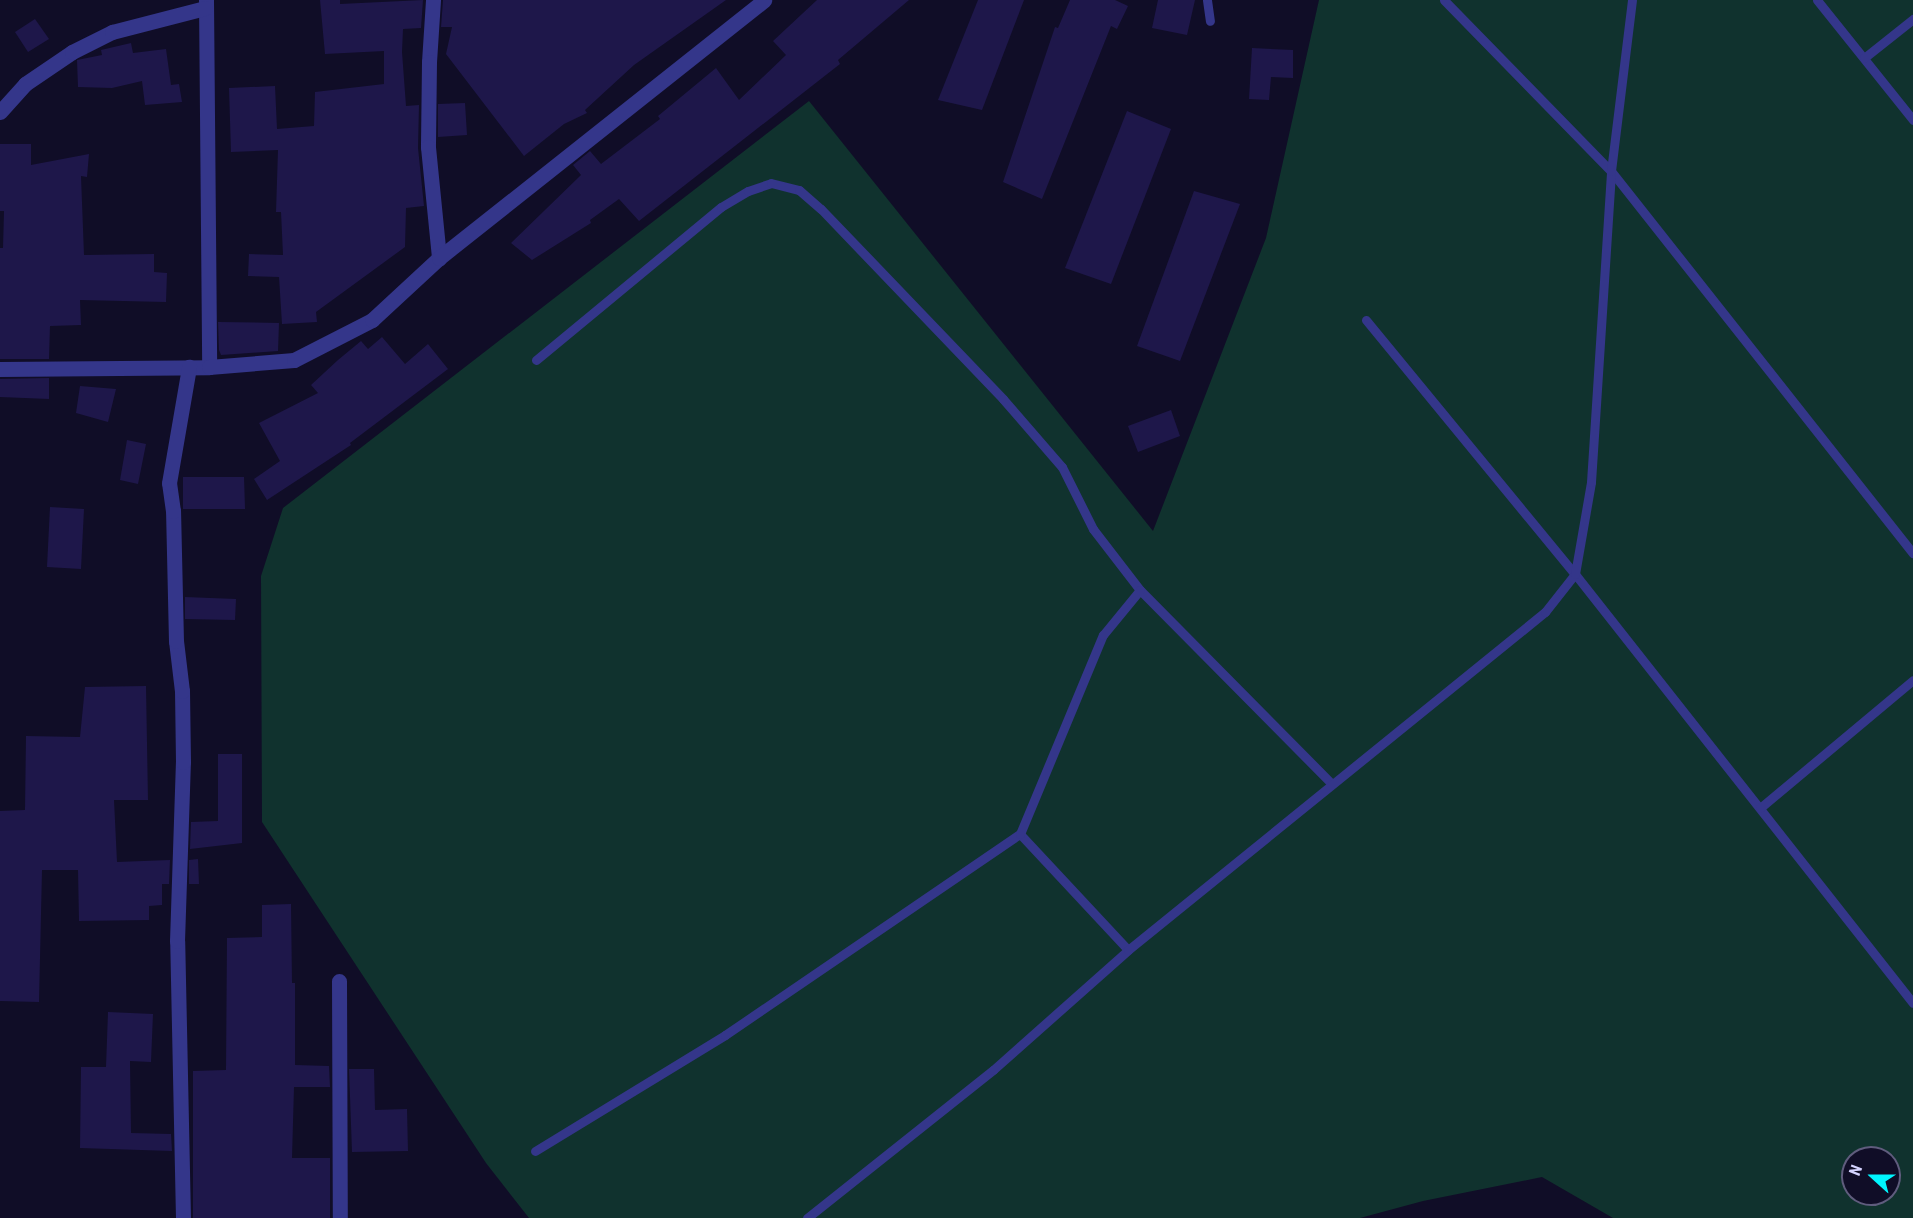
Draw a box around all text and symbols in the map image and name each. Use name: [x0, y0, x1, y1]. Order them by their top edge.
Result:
north arrow: [1841, 1146, 1901, 1206]
text: N: [1845, 1162, 1866, 1178]

